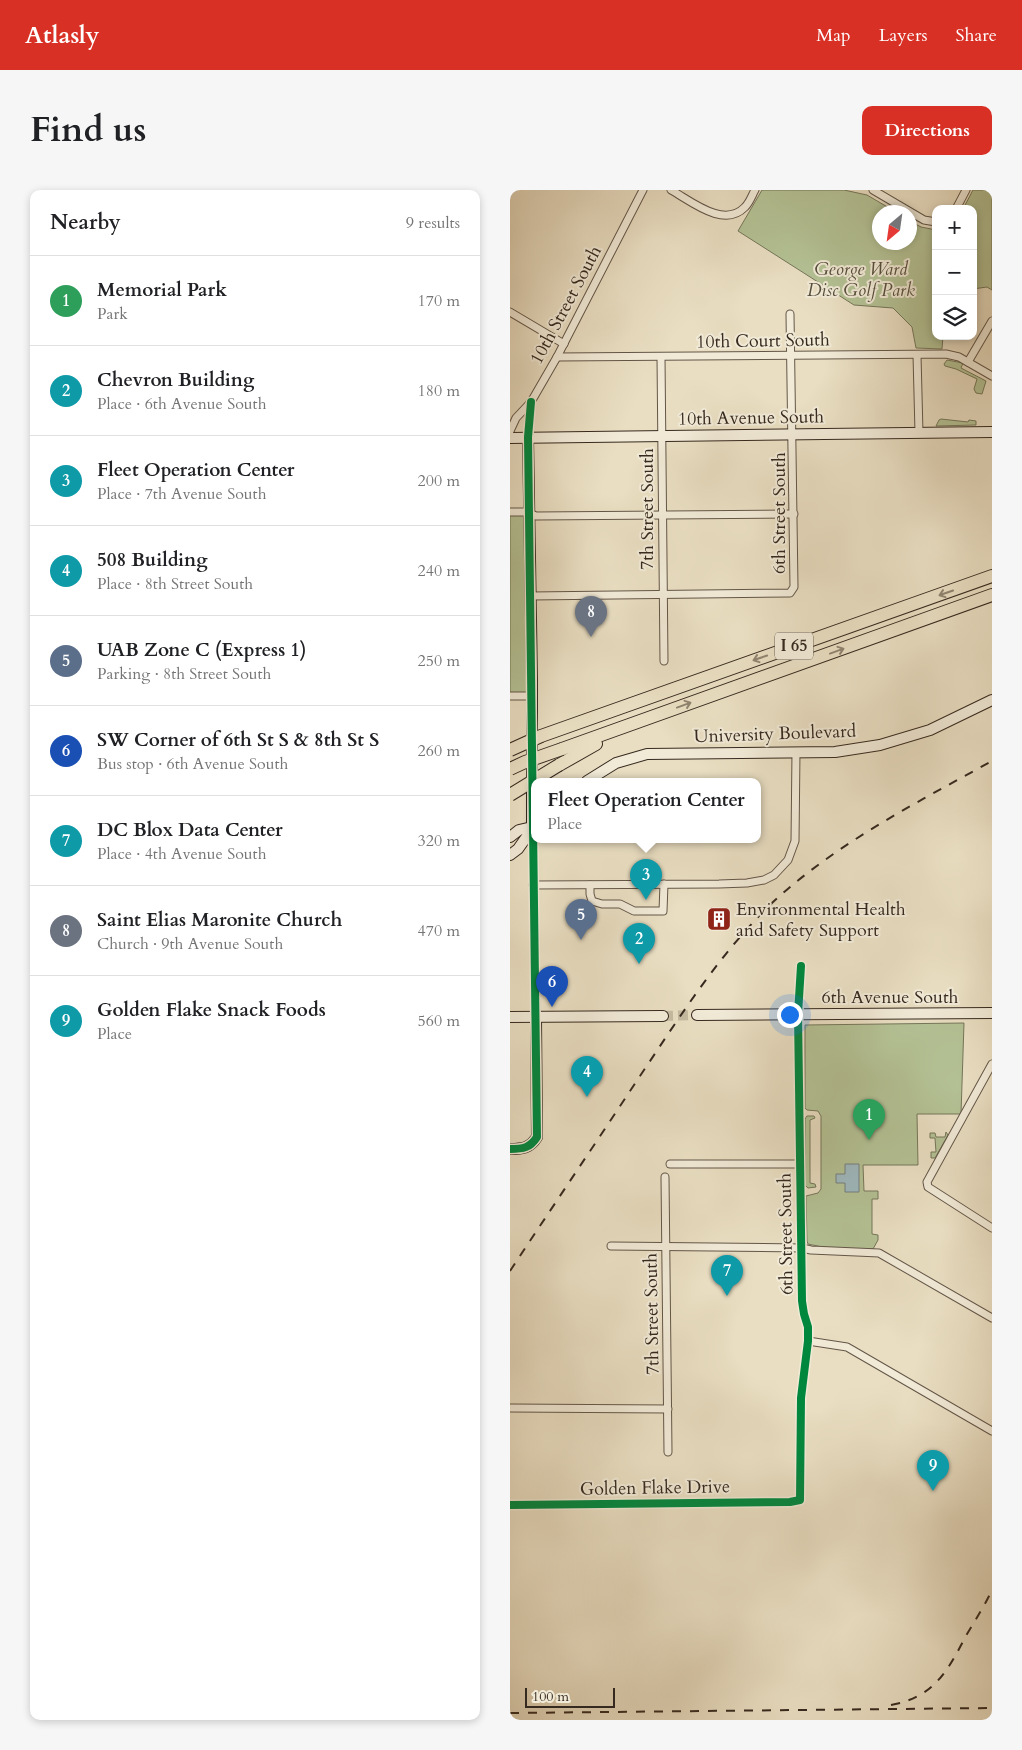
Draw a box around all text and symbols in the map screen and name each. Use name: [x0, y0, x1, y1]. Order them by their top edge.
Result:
text: Atlasly: [25, 19, 99, 52]
text: Map: [816, 23, 851, 48]
text: Layers: [879, 23, 928, 48]
text: Share: [956, 23, 997, 48]
text: Find us: [30, 106, 146, 154]
button: Directions: [862, 106, 992, 155]
north arrow: [872, 205, 917, 250]
map controls: [932, 205, 977, 340]
button: +: [932, 205, 977, 250]
text: Nearby: [50, 208, 121, 237]
text: 9 results: [406, 212, 460, 234]
street label: 10th Street South: [524, 241, 608, 369]
button: −: [932, 250, 977, 295]
park label: George Ward Disc Golf Park: [807, 257, 915, 303]
text: Memorial Park: [97, 277, 227, 303]
text: 1: [62, 290, 70, 312]
text: 170 m: [418, 290, 460, 312]
button: layers: [932, 295, 977, 340]
text: Park: [97, 303, 128, 325]
street label: 10th Court South: [696, 327, 830, 355]
text: Chevron Building: [97, 367, 254, 393]
text: 2: [62, 380, 70, 402]
text: 180 m: [418, 380, 460, 402]
text: Place · 6th Avenue South: [97, 393, 266, 415]
street label: 10th Avenue South: [678, 404, 824, 432]
street label: 7th Street South: [635, 448, 660, 570]
street label: 6th Street South: [767, 452, 792, 574]
text: Fleet Operation Center: [97, 457, 294, 483]
text: 3: [62, 470, 70, 492]
text: 200 m: [418, 470, 460, 492]
text: Place · 7th Avenue South: [97, 483, 266, 505]
text: 508 Building: [97, 547, 208, 573]
text: 4: [62, 560, 70, 582]
text: 240 m: [418, 560, 460, 582]
text: Place · 8th Street South: [97, 573, 253, 595]
one-way arrow: [938, 588, 954, 598]
pin: 8: [575, 596, 607, 637]
road number: I 65: [775, 632, 813, 660]
text: UAB Zone C (Express 1): [97, 637, 306, 663]
one-way arrow: [829, 645, 845, 655]
text: 5: [62, 650, 70, 672]
text: 250 m: [418, 650, 460, 672]
one-way arrow: [752, 654, 768, 663]
text: Parking · 8th Street South: [97, 663, 271, 685]
one-way arrow: [676, 700, 692, 709]
street label: University Boulevard: [693, 719, 857, 749]
text: SW Corner of 6th St S & 8th St S: [97, 727, 379, 753]
text: 6: [62, 740, 70, 762]
text: 260 m: [418, 740, 460, 762]
text: Bus stop · 6th Avenue South: [97, 753, 288, 775]
popup: [531, 778, 761, 843]
text: Fleet Operation Center: [547, 787, 745, 813]
text: Place: [547, 813, 582, 835]
text: DC Blox Data Center: [97, 817, 283, 843]
text: 7: [62, 830, 70, 852]
text: 320 m: [418, 830, 460, 852]
text: Place · 4th Avenue South: [97, 843, 266, 865]
pin: 3: [630, 859, 662, 900]
place label: Environmental Health and Safety Support: [736, 897, 906, 943]
pin: 5: [565, 899, 597, 940]
building icon: Environmental Health and Safety Support: [706, 906, 732, 932]
text: Saint Elias Maronite Church: [97, 907, 342, 933]
text: 8: [62, 920, 70, 942]
text: 470 m: [418, 920, 460, 942]
pin: 2: [623, 923, 655, 964]
text: Church · 9th Avenue South: [97, 933, 283, 955]
pin: 6: [536, 966, 568, 1007]
street label: 6th Avenue South: [821, 985, 959, 1010]
text: Golden Flake Snack Foods: [97, 997, 326, 1023]
your location: [777, 1002, 803, 1028]
text: 9: [62, 1010, 70, 1032]
text: 560 m: [418, 1010, 460, 1032]
text: Place: [97, 1023, 132, 1045]
pin: 4: [571, 1056, 603, 1097]
pin: 1: [853, 1099, 885, 1140]
street label: 6th Street South: [772, 1173, 800, 1295]
street label: 7th Street South: [638, 1253, 666, 1375]
pin: 7: [711, 1255, 743, 1296]
pin: 9: [917, 1450, 949, 1491]
street label: Golden Flake Drive: [580, 1474, 730, 1502]
scale bar: [525, 1685, 615, 1708]
text: 100 m: [532, 1687, 569, 1706]

